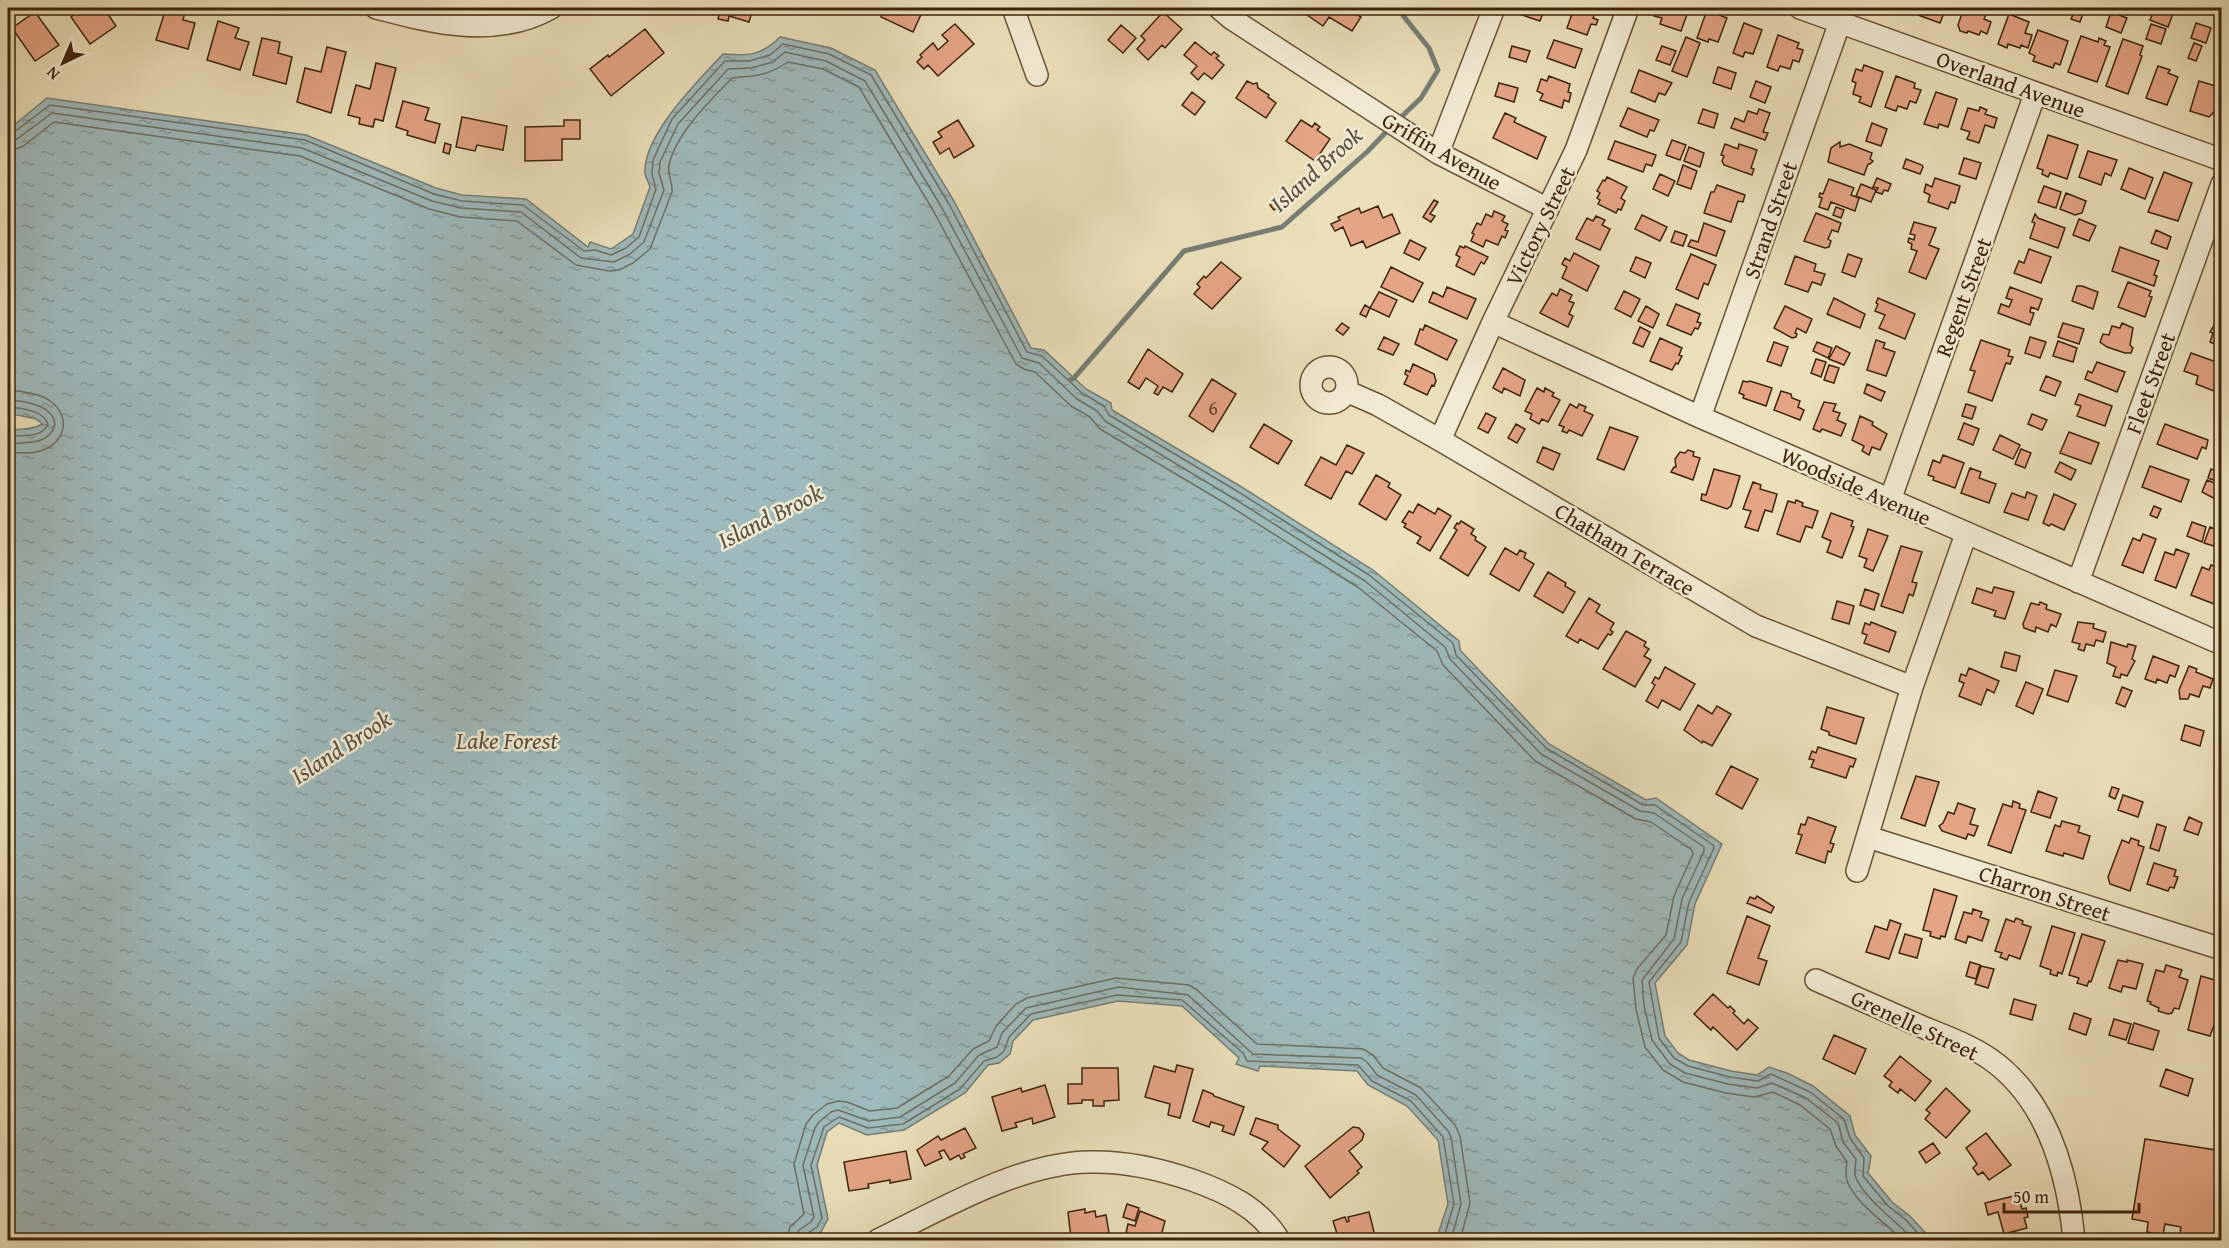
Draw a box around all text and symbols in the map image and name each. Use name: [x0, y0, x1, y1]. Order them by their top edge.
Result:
north arrow: [33, 33, 93, 93]
street label: Overland Avenue: [1932, 42, 2090, 126]
text: N: [40, 61, 65, 86]
street label: Griffin Avenue: [1376, 104, 1508, 198]
water label: Island Brook: [1262, 118, 1370, 220]
street label: Strand Street: [1735, 157, 1805, 283]
street label: Victory Street: [1497, 160, 1583, 291]
street label: Regent Street: [1927, 233, 1999, 361]
street label: Fleet Street: [2117, 328, 2183, 438]
house number: 6: [1208, 393, 1218, 422]
street label: Woodside Avenue: [1776, 439, 1936, 533]
water label: Island Brook: [712, 475, 829, 557]
street label: Chatham Terrace: [1549, 495, 1701, 603]
water label: Island Brook: [284, 701, 398, 793]
water label: Lake Forest: [455, 723, 558, 758]
street label: Charron Street: [1975, 857, 2115, 929]
street label: Grenelle Street: [1846, 981, 1984, 1069]
scale bar: [2004, 1176, 2139, 1214]
text: 50 m: [2013, 1183, 2049, 1210]

